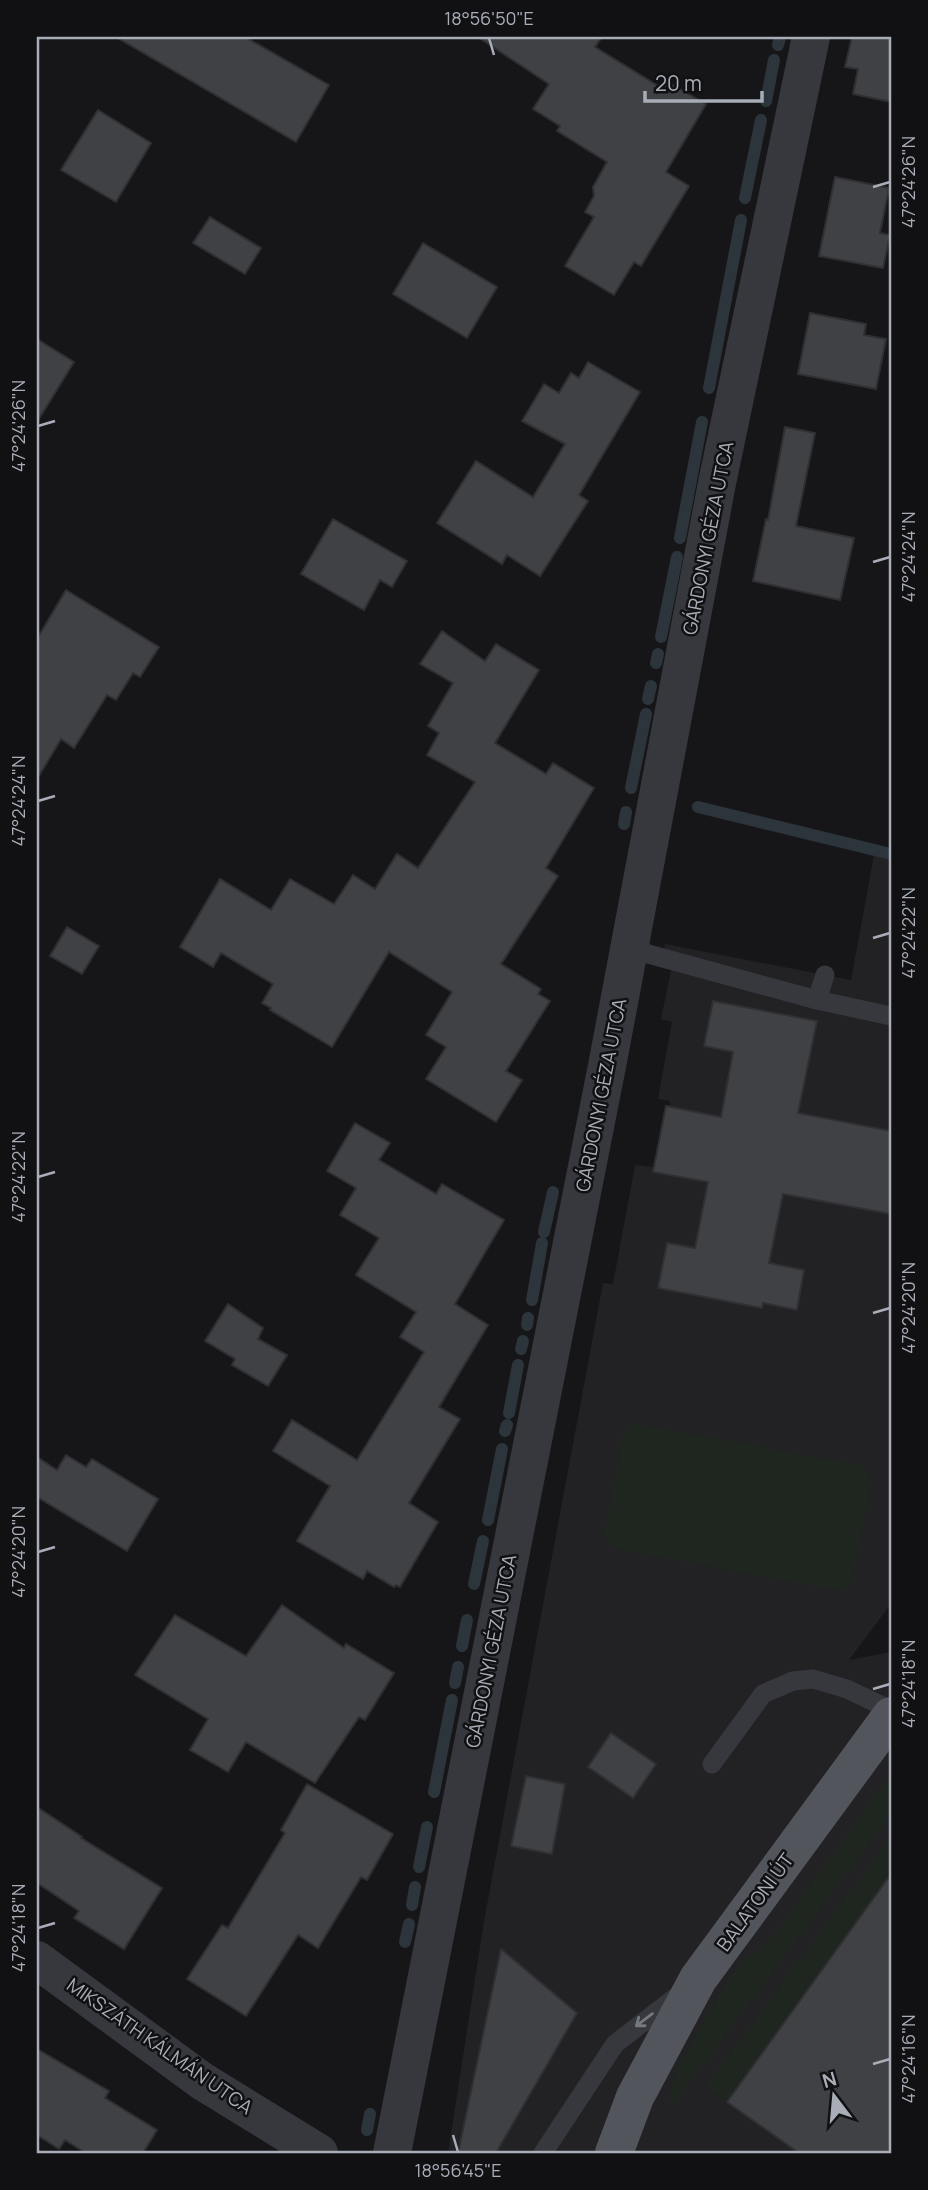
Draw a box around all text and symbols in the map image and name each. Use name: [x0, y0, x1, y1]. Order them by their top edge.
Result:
text: 18°56'50"E: [444, 6, 534, 30]
scale bar: [645, 60, 762, 104]
text: 20 m: [655, 69, 702, 97]
text: 47°24'26"N: [896, 136, 920, 228]
text: 47°24'26"N: [6, 380, 30, 472]
street label: GÁRDONYI GÉZA UTCA: [676, 439, 740, 637]
text: 47°24'24"N: [896, 512, 920, 602]
text: 47°24'24"N: [6, 756, 30, 846]
text: 47°24'22"N: [896, 887, 920, 979]
street label: GÁRDONYI GÉZA UTCA: [569, 996, 633, 1194]
text: 47°24'22"N: [6, 1131, 30, 1223]
text: 47°24'20"N: [896, 1262, 920, 1354]
text: 47°24'20"N: [6, 1506, 30, 1598]
street label: GÁRDONYI GÉZA UTCA: [459, 1552, 523, 1750]
text: 47°24'18"N: [896, 1640, 920, 1728]
street label: BALATONI ÚT: [711, 1847, 800, 1956]
text: 47°24'18"N: [6, 1884, 30, 1972]
street label: MIKSZÁTH KÁLMÁN UTCA: [62, 1972, 258, 2120]
one-way arrow: [635, 2013, 654, 2028]
text: 47°24'16"N: [896, 2014, 920, 2104]
north arrow: [799, 2060, 869, 2130]
text: N: [819, 2065, 839, 2094]
text: 18°56'45"E: [414, 2158, 502, 2182]

